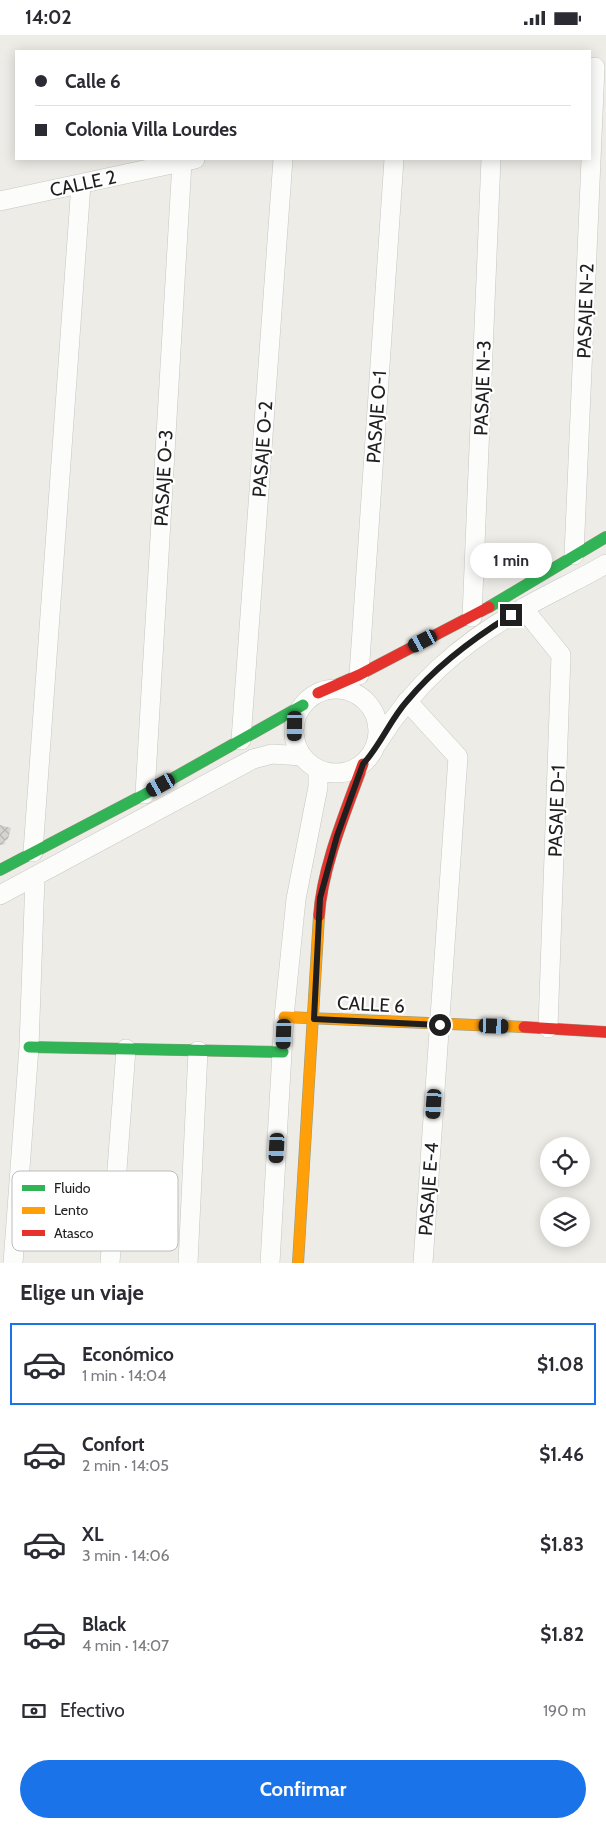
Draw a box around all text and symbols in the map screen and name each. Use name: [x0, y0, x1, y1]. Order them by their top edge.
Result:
text: 14:02: [25, 6, 72, 29]
text: Calle 6: [65, 70, 121, 93]
text: Colonia Villa Lourdes: [65, 118, 237, 141]
street label: CALLE 2: [48, 165, 118, 202]
street label: PASAJE N-2: [572, 263, 599, 359]
street label: PASAJE N-3: [469, 340, 496, 436]
street label: PASAJE O-1: [362, 370, 391, 464]
street label: PASAJE O-2: [248, 400, 277, 498]
street label: PASAJE O-3: [149, 429, 178, 527]
callout: 1 min: [470, 543, 552, 577]
text: 1 min: [493, 551, 529, 570]
route end: [500, 604, 522, 626]
car: [406, 627, 439, 655]
car: [287, 711, 302, 741]
street label: PASAJE D-1: [543, 765, 570, 857]
car: [144, 771, 177, 799]
street label: CALLE 6: [336, 991, 406, 1018]
route start: [429, 1014, 451, 1036]
car: [478, 1018, 509, 1034]
car: [275, 1019, 292, 1049]
car: [425, 1089, 442, 1119]
car: [268, 1133, 285, 1163]
map controls: [540, 1137, 590, 1247]
button: locate: [540, 1137, 590, 1187]
street label: PASAJE E-4: [414, 1142, 443, 1237]
legend: [12, 1171, 178, 1251]
text: Fluido: [54, 1179, 91, 1197]
button: layers: [540, 1197, 590, 1247]
text: Lento: [54, 1201, 88, 1219]
text: Atasco: [54, 1224, 94, 1242]
text: Elige un viaje: [20, 1279, 144, 1306]
icon: car: [22, 1342, 67, 1387]
text: Económico: [82, 1343, 174, 1366]
text: $1.08: [537, 1353, 584, 1376]
text: 1 min · 14:04: [82, 1366, 166, 1385]
icon: car: [22, 1432, 67, 1477]
text: Confort: [82, 1433, 145, 1456]
text: $1.46: [539, 1443, 584, 1466]
text: 2 min · 14:05: [82, 1456, 169, 1475]
icon: car: [22, 1522, 67, 1567]
text: XL: [82, 1523, 103, 1546]
text: $1.83: [540, 1533, 584, 1556]
text: 3 min · 14:06: [82, 1546, 170, 1565]
icon: car: [22, 1612, 67, 1657]
text: Black: [82, 1613, 126, 1636]
text: $1.82: [540, 1623, 584, 1646]
text: 4 min · 14:07: [82, 1636, 169, 1655]
icon: cash: [20, 1697, 48, 1725]
text: Efectivo: [60, 1699, 125, 1722]
text: 190 m: [543, 1701, 586, 1720]
button: Confirmar: [20, 1760, 586, 1818]

